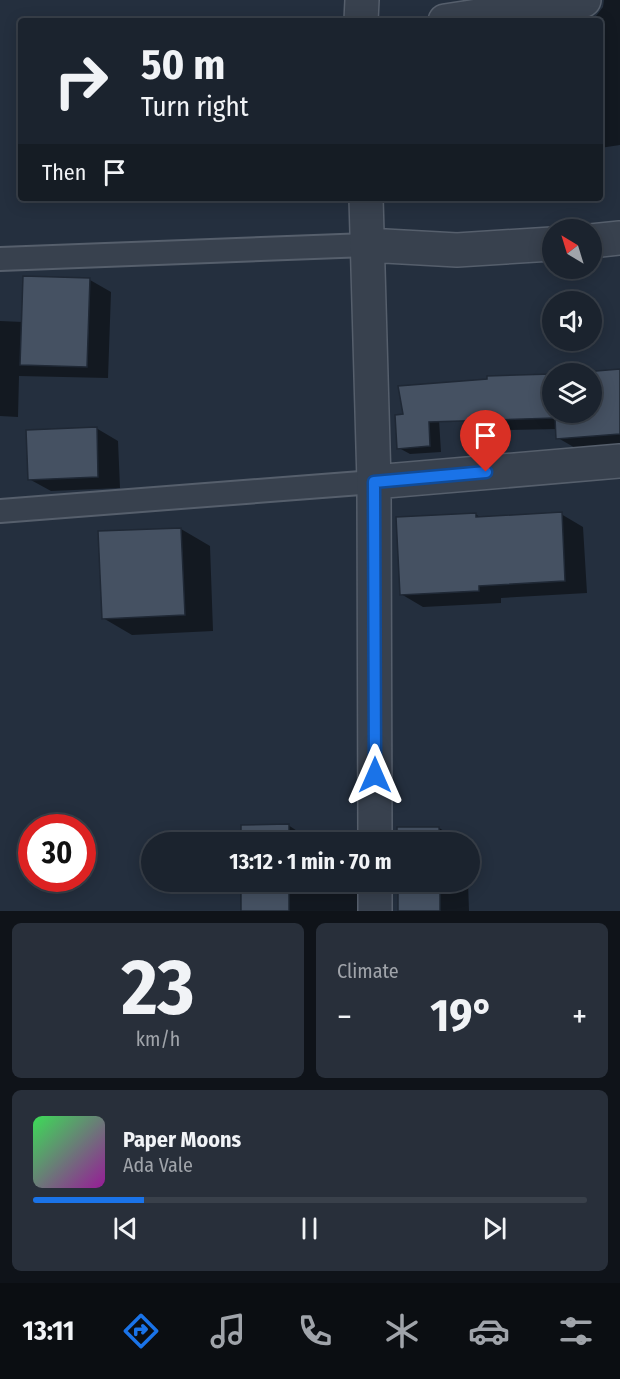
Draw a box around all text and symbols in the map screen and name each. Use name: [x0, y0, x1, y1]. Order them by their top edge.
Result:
text: 50 m: [141, 40, 225, 90]
icon: right: [42, 42, 120, 120]
text: Turn right: [141, 91, 249, 123]
icon: arrive: [98, 156, 131, 189]
text: Then: [42, 159, 86, 186]
north arrow: [542, 219, 602, 279]
map controls: [542, 219, 602, 423]
button: sound: [542, 291, 602, 351]
button: layers: [542, 363, 602, 423]
pin: [460, 410, 511, 472]
icon: arrive: [469, 419, 502, 452]
position arrow: [343, 743, 407, 807]
speed limit sign: 30: [18, 814, 96, 892]
text: 13:12 · 1 min · 70 m: [229, 848, 392, 875]
text: 23: [121, 941, 195, 1035]
text: Climate: [337, 959, 399, 983]
text: 19°: [430, 989, 494, 1043]
text: −: [337, 997, 352, 1037]
text: +: [572, 997, 587, 1037]
text: km/h: [136, 1027, 180, 1051]
text: Paper Moons: [123, 1126, 241, 1153]
text: Ada Vale: [123, 1153, 193, 1177]
icon: previous: [109, 1212, 142, 1245]
icon: pause: [293, 1212, 326, 1245]
icon: next: [478, 1212, 511, 1245]
icon: directions: [120, 1310, 162, 1352]
icon: music: [207, 1310, 249, 1352]
icon: phone: [294, 1310, 336, 1352]
icon: climate: [381, 1310, 423, 1352]
icon: car: [468, 1310, 510, 1352]
icon: filters: [555, 1310, 597, 1352]
text: 13:11: [23, 1315, 74, 1347]

